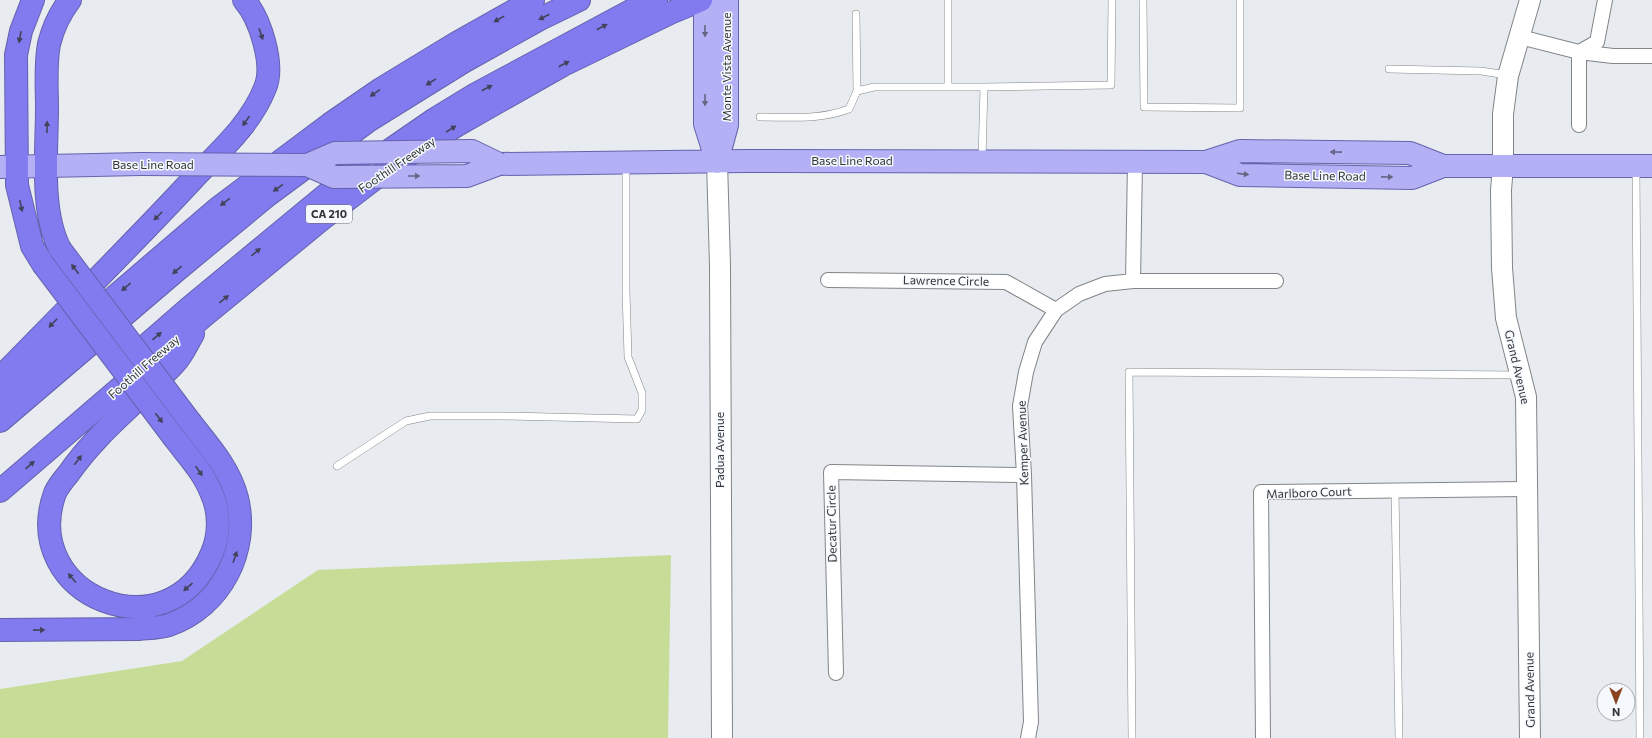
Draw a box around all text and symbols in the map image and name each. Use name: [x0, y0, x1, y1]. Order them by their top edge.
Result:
street label: Monte Vista Avenue: [719, 12, 733, 122]
one-way arrow: [538, 14, 550, 21]
one-way arrow: [493, 15, 505, 22]
one-way arrow: [596, 23, 608, 30]
one-way arrow: [702, 25, 708, 38]
one-way arrow: [259, 29, 265, 41]
one-way arrow: [16, 30, 22, 43]
one-way arrow: [558, 61, 570, 68]
one-way arrow: [426, 78, 436, 86]
one-way arrow: [482, 85, 493, 91]
one-way arrow: [370, 89, 381, 97]
one-way arrow: [702, 94, 708, 107]
one-way arrow: [242, 116, 250, 126]
one-way arrow: [44, 120, 50, 133]
one-way arrow: [445, 125, 457, 132]
street label: Foothill Freeway: [355, 133, 438, 195]
one-way arrow: [1329, 149, 1342, 155]
street label: Base Line Road: [811, 153, 893, 167]
street label: Base Line Road: [112, 157, 194, 171]
street label: Base Line Road: [1284, 167, 1366, 183]
one-way arrow: [1237, 171, 1249, 177]
one-way arrow: [408, 173, 421, 179]
one-way arrow: [1381, 174, 1394, 180]
one-way arrow: [273, 184, 283, 192]
one-way arrow: [220, 198, 231, 207]
one-way arrow: [19, 199, 25, 212]
road number: CA 210: [306, 205, 352, 223]
one-way arrow: [153, 211, 162, 221]
one-way arrow: [251, 248, 262, 257]
one-way arrow: [71, 264, 79, 274]
one-way arrow: [172, 265, 183, 274]
street label: Lawrence Circle: [903, 272, 989, 288]
one-way arrow: [121, 282, 132, 291]
one-way arrow: [219, 295, 230, 304]
one-way arrow: [48, 318, 58, 328]
street label: Grand Avenue: [1503, 328, 1533, 405]
one-way arrow: [152, 331, 162, 341]
street label: Foothill Freeway: [105, 332, 182, 401]
street label: Kemper Avenue: [1014, 400, 1030, 486]
one-way arrow: [155, 412, 163, 423]
street label: Padua Avenue: [712, 412, 726, 488]
one-way arrow: [74, 454, 82, 465]
one-way arrow: [24, 461, 35, 470]
one-way arrow: [195, 465, 203, 476]
street label: Marlboro Court: [1266, 484, 1352, 500]
street label: Decatur Circle: [823, 485, 839, 563]
one-way arrow: [232, 551, 238, 563]
one-way arrow: [67, 573, 76, 584]
one-way arrow: [183, 582, 193, 592]
one-way arrow: [33, 627, 46, 633]
street label: Grand Avenue: [1521, 652, 1537, 728]
north arrow: [1596, 682, 1636, 722]
text: N: [1612, 706, 1620, 719]

